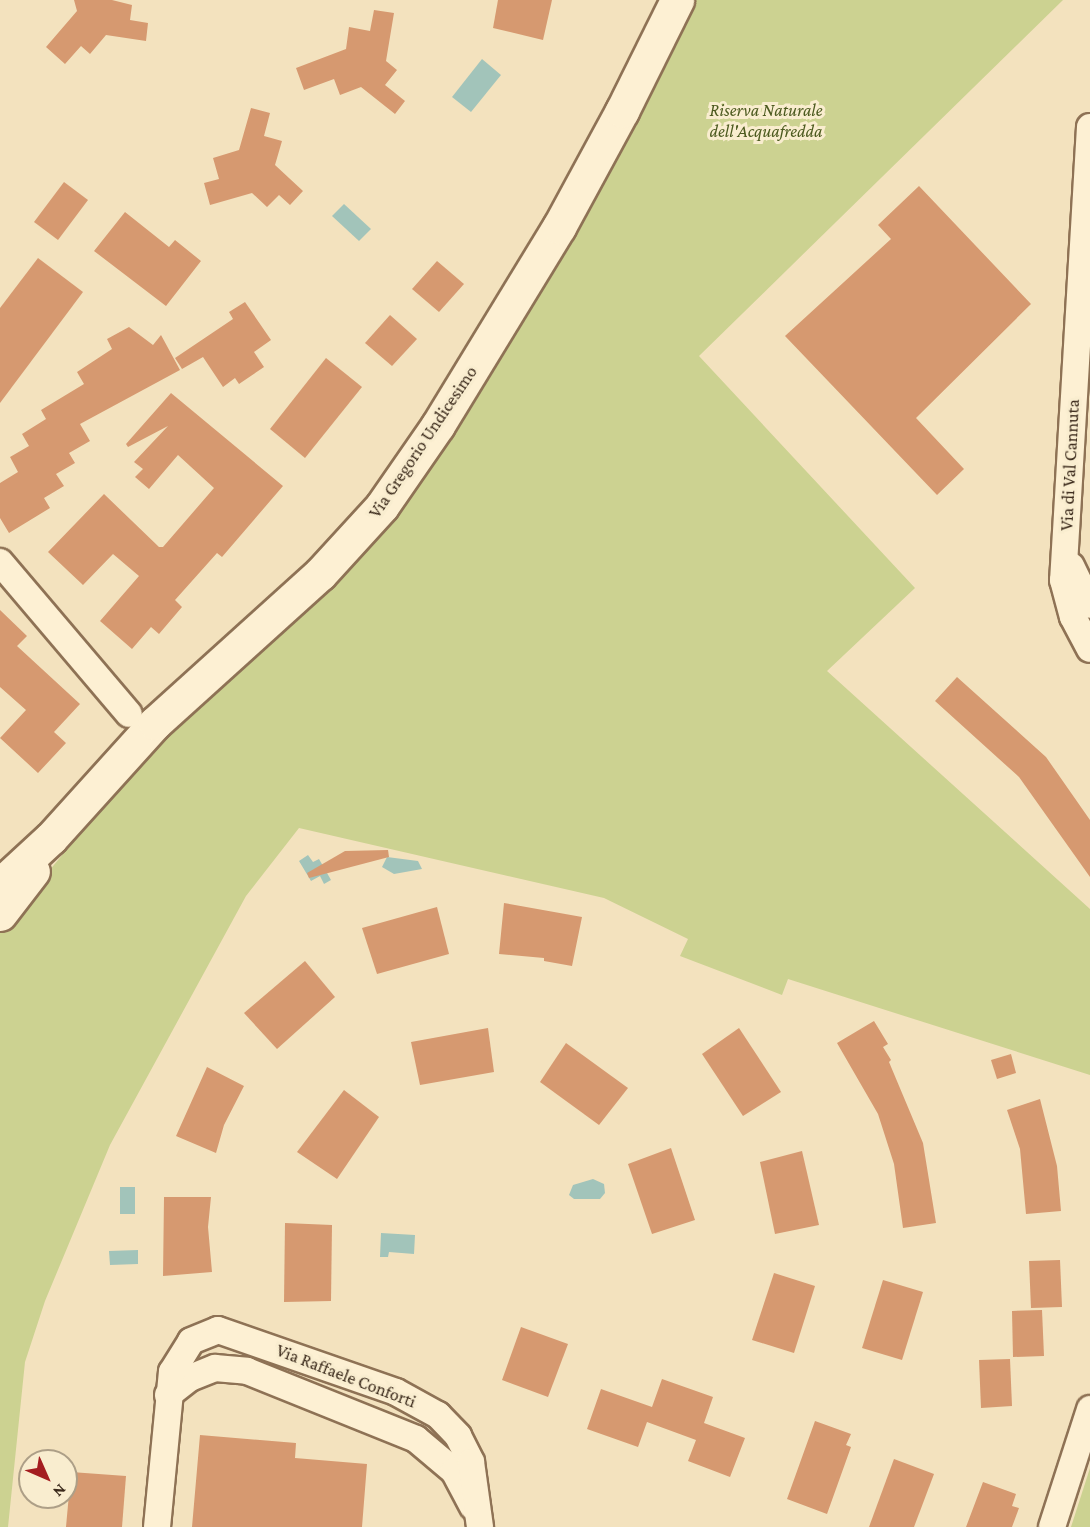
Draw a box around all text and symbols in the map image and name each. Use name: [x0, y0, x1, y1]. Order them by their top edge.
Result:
park label: Riserva Naturale dell'Acquafredda: [709, 100, 823, 142]
street label: Via Gregorio Undicesimo: [364, 362, 482, 522]
street label: Via di Val Cannuta: [1056, 399, 1084, 531]
street label: Via Raffaele Conforti: [273, 1339, 419, 1413]
north arrow: [18, 1449, 78, 1509]
text: N: [50, 1481, 70, 1501]

